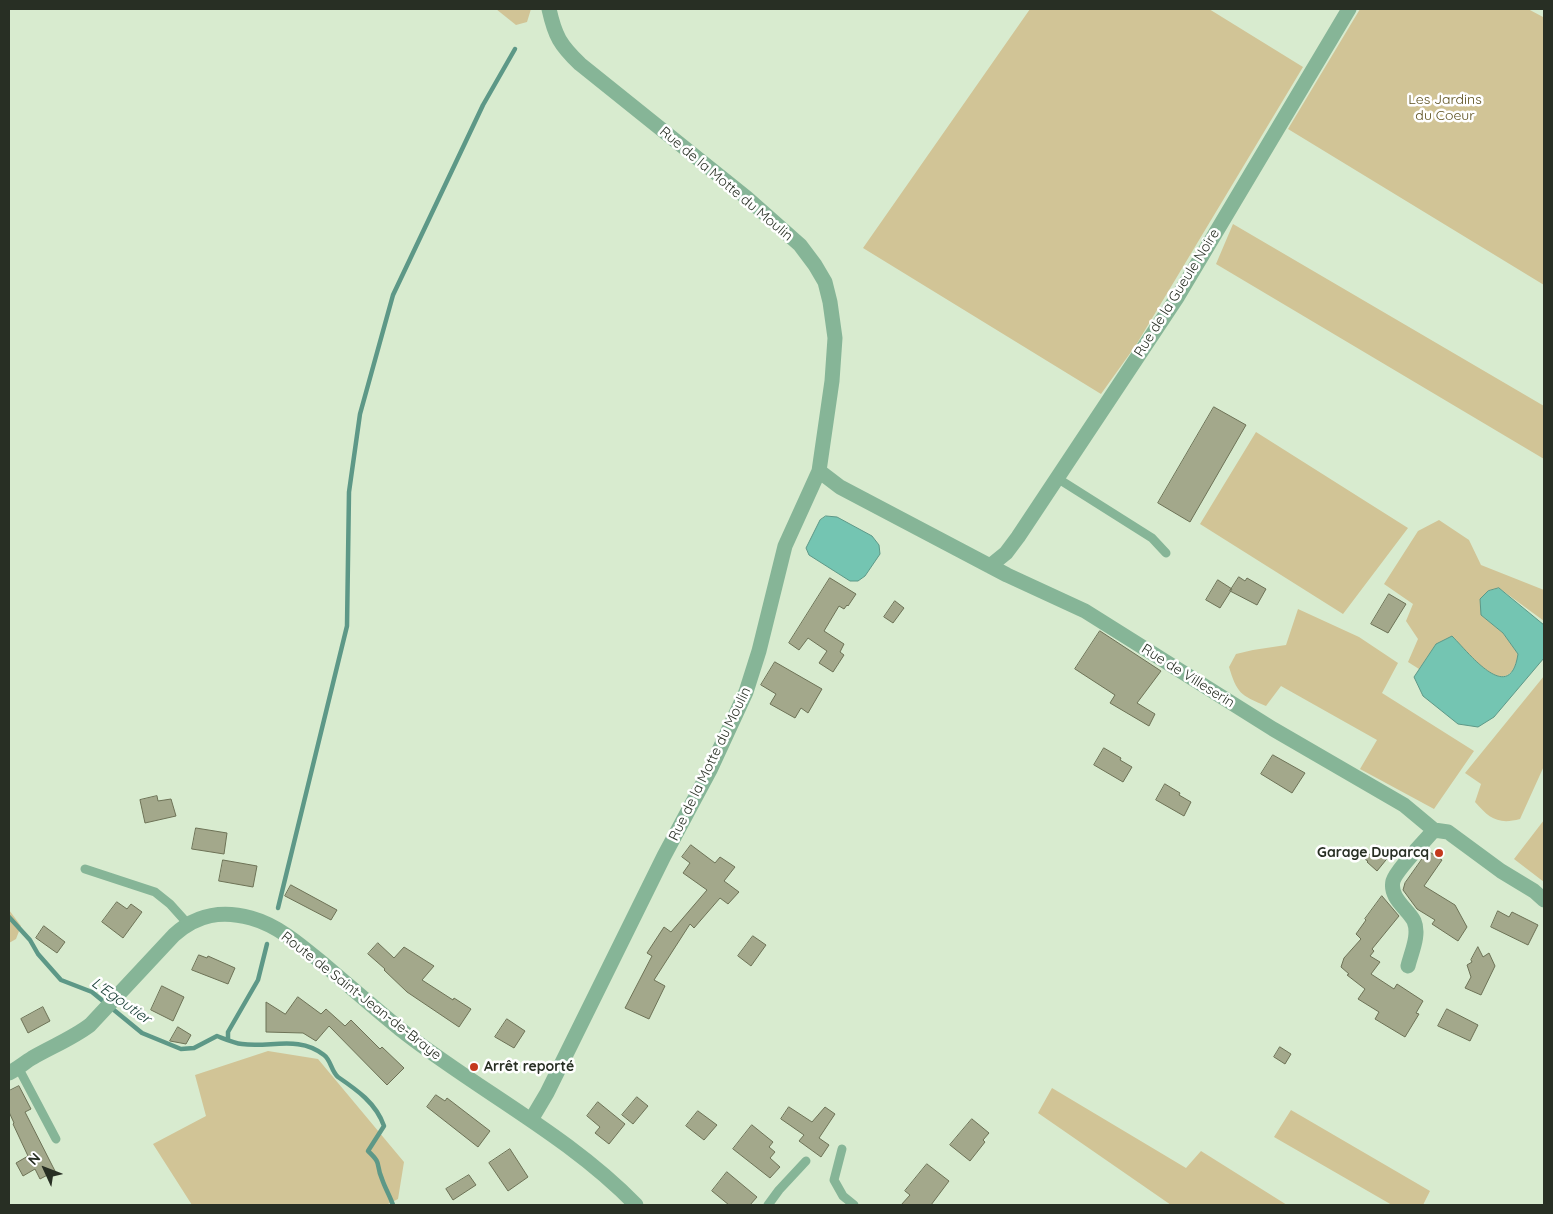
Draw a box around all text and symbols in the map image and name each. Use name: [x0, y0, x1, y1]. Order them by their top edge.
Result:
park label: Les Jardins du Coeur: [1408, 92, 1482, 124]
street label: Rue de la Motte du Moulin: [656, 123, 796, 245]
street label: Rue de la Gueule Noire: [1131, 226, 1223, 360]
street label: Rue de Villeserin: [1138, 641, 1238, 711]
street label: Rue de la Motte du Moulin: [665, 685, 755, 843]
place label: Garage Duparcq: [1317, 845, 1429, 861]
marker: Garage Duparcq: [1433, 847, 1445, 859]
street label: Route de Saint-Jean-de-Braye: [278, 928, 444, 1064]
water label: L'Egoutier: [88, 974, 154, 1028]
place label: Arrêt reporté: [484, 1059, 574, 1075]
marker: Arrêt reporté: [468, 1061, 480, 1073]
north arrow: [20, 1144, 70, 1194]
text: N: [24, 1149, 44, 1169]

